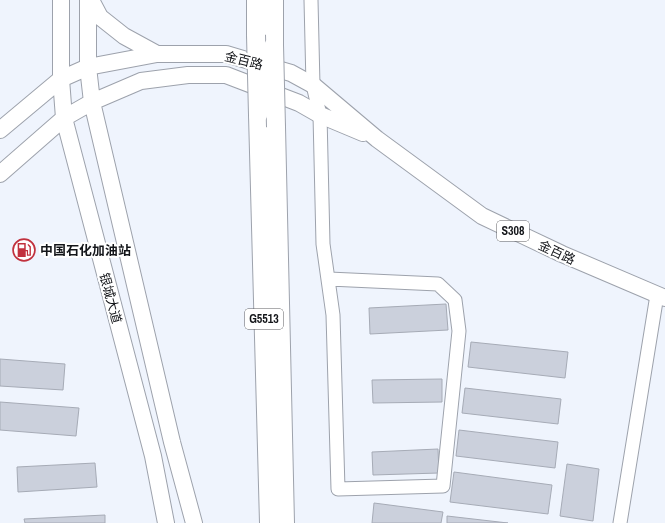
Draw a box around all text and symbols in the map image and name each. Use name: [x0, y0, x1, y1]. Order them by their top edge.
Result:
street label: 金百路: [223, 48, 265, 73]
road number: S308: [497, 221, 529, 241]
fuel station icon: 中国石化加油站: [11, 237, 37, 263]
street label: 金百路: [536, 237, 578, 268]
place label: 中国石化加油站: [40, 242, 131, 259]
street label: 银城大道: [96, 271, 125, 325]
road number: G5513: [245, 309, 283, 329]

